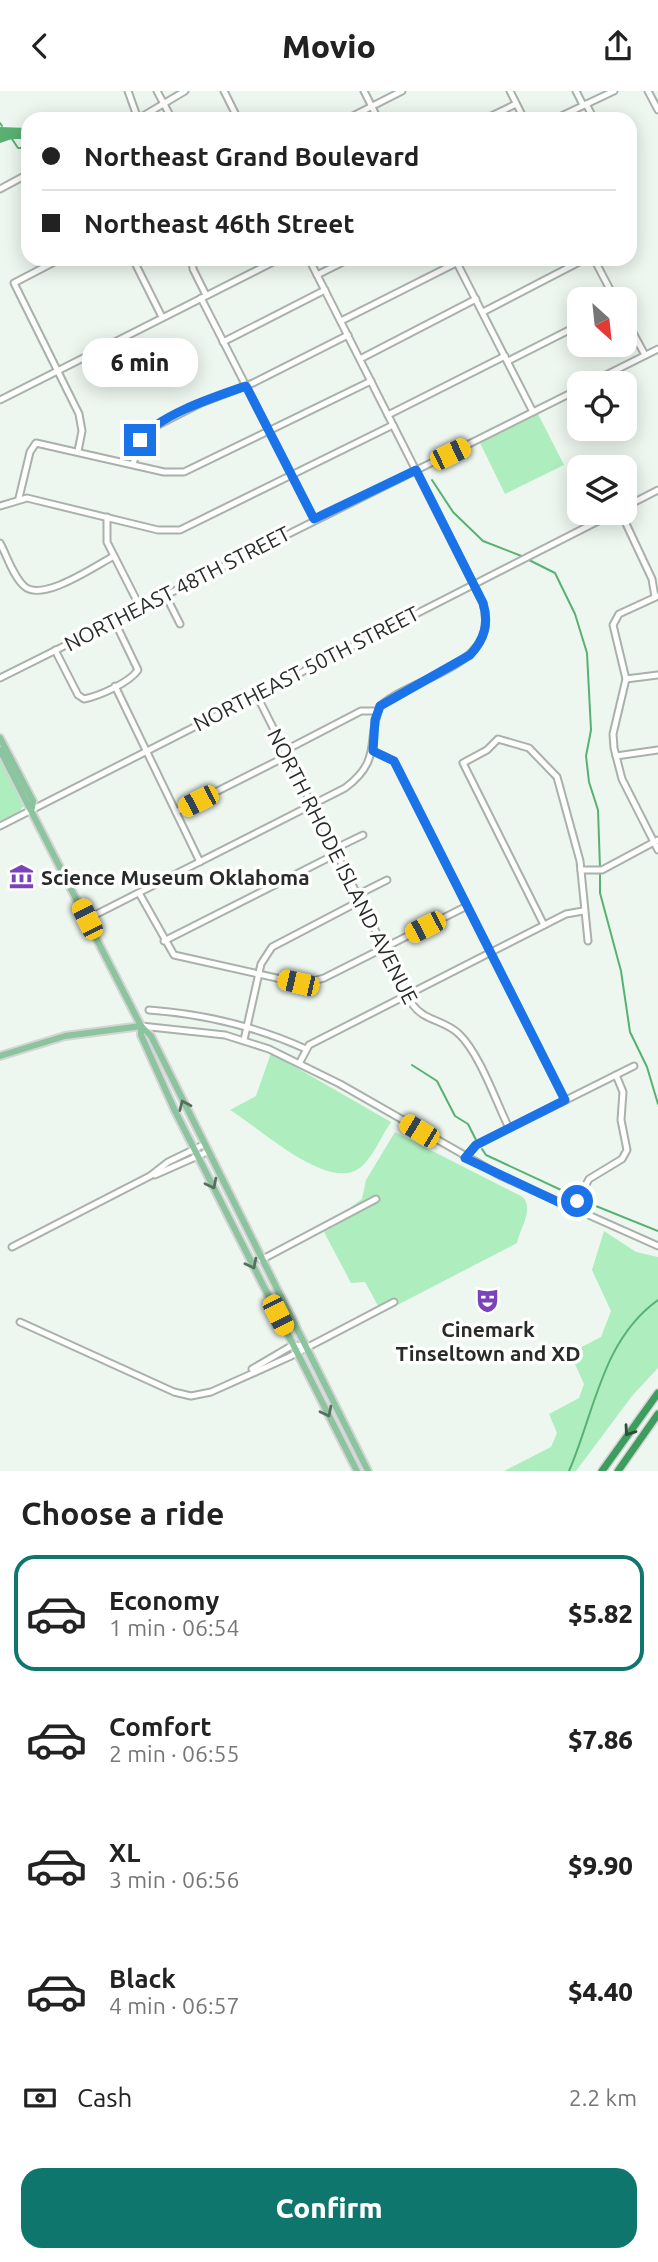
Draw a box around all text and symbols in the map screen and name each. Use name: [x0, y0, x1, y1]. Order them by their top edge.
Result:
icon: back: [21, 27, 59, 65]
icon: share: [599, 27, 637, 65]
text: Movio: [282, 28, 376, 64]
text: Northeast Grand Boulevard: [84, 142, 419, 171]
text: Northeast 46th Street: [84, 209, 354, 238]
north arrow: [567, 287, 637, 357]
map controls: [567, 287, 637, 525]
callout: 6 min: [82, 338, 198, 387]
text: 6 min: [111, 350, 169, 375]
button: locate: [567, 371, 637, 441]
route end: [124, 424, 156, 456]
car: [427, 435, 474, 473]
button: layers: [567, 455, 637, 525]
street label: NORTHEAST 48TH STREET: [60, 520, 294, 655]
street label: NORTHEAST 50TH STREET: [189, 600, 423, 735]
street label: NORTH RHODE ISLAND AVENUE: [263, 724, 423, 1008]
car: [175, 782, 222, 820]
museum icon: Science Museum Oklahoma: [7, 863, 35, 891]
place label: Science Museum Oklahoma: [41, 865, 310, 889]
car: [69, 896, 106, 942]
car: [402, 908, 449, 946]
car: [276, 968, 321, 998]
one-way arrow: [178, 1099, 192, 1112]
car: [396, 1111, 443, 1151]
one-way arrow: [204, 1177, 217, 1189]
route start: [561, 1185, 593, 1217]
one-way arrow: [244, 1256, 258, 1269]
theatre icon: Cinemark Tinseltown and XD: [474, 1286, 502, 1314]
car: [260, 1292, 297, 1338]
place label: Cinemark Tinseltown and XD: [396, 1317, 580, 1365]
one-way arrow: [318, 1405, 332, 1417]
one-way arrow: [624, 1423, 637, 1436]
text: Choose a ride: [21, 1495, 224, 1531]
icon: car: [25, 1582, 88, 1645]
text: Economy: [109, 1586, 219, 1615]
text: $5.82: [568, 1599, 633, 1628]
text: 1 min · 06:54: [109, 1615, 240, 1640]
icon: car: [25, 1708, 88, 1771]
text: Comfort: [109, 1712, 212, 1741]
text: $7.86: [568, 1725, 633, 1754]
text: 2 min · 06:55: [109, 1741, 240, 1766]
icon: car: [25, 1834, 88, 1897]
text: XL: [109, 1838, 140, 1867]
text: $9.90: [568, 1851, 633, 1880]
text: 3 min · 06:56: [109, 1867, 240, 1892]
icon: car: [25, 1960, 88, 2023]
text: Black: [109, 1964, 176, 1993]
text: $4.40: [568, 1977, 633, 2006]
text: 4 min · 06:57: [109, 1993, 240, 2018]
icon: cash: [21, 2079, 59, 2117]
text: Cash: [77, 2083, 132, 2112]
text: 2.2 km: [569, 2085, 637, 2110]
button: Confirm: [21, 2168, 637, 2248]

